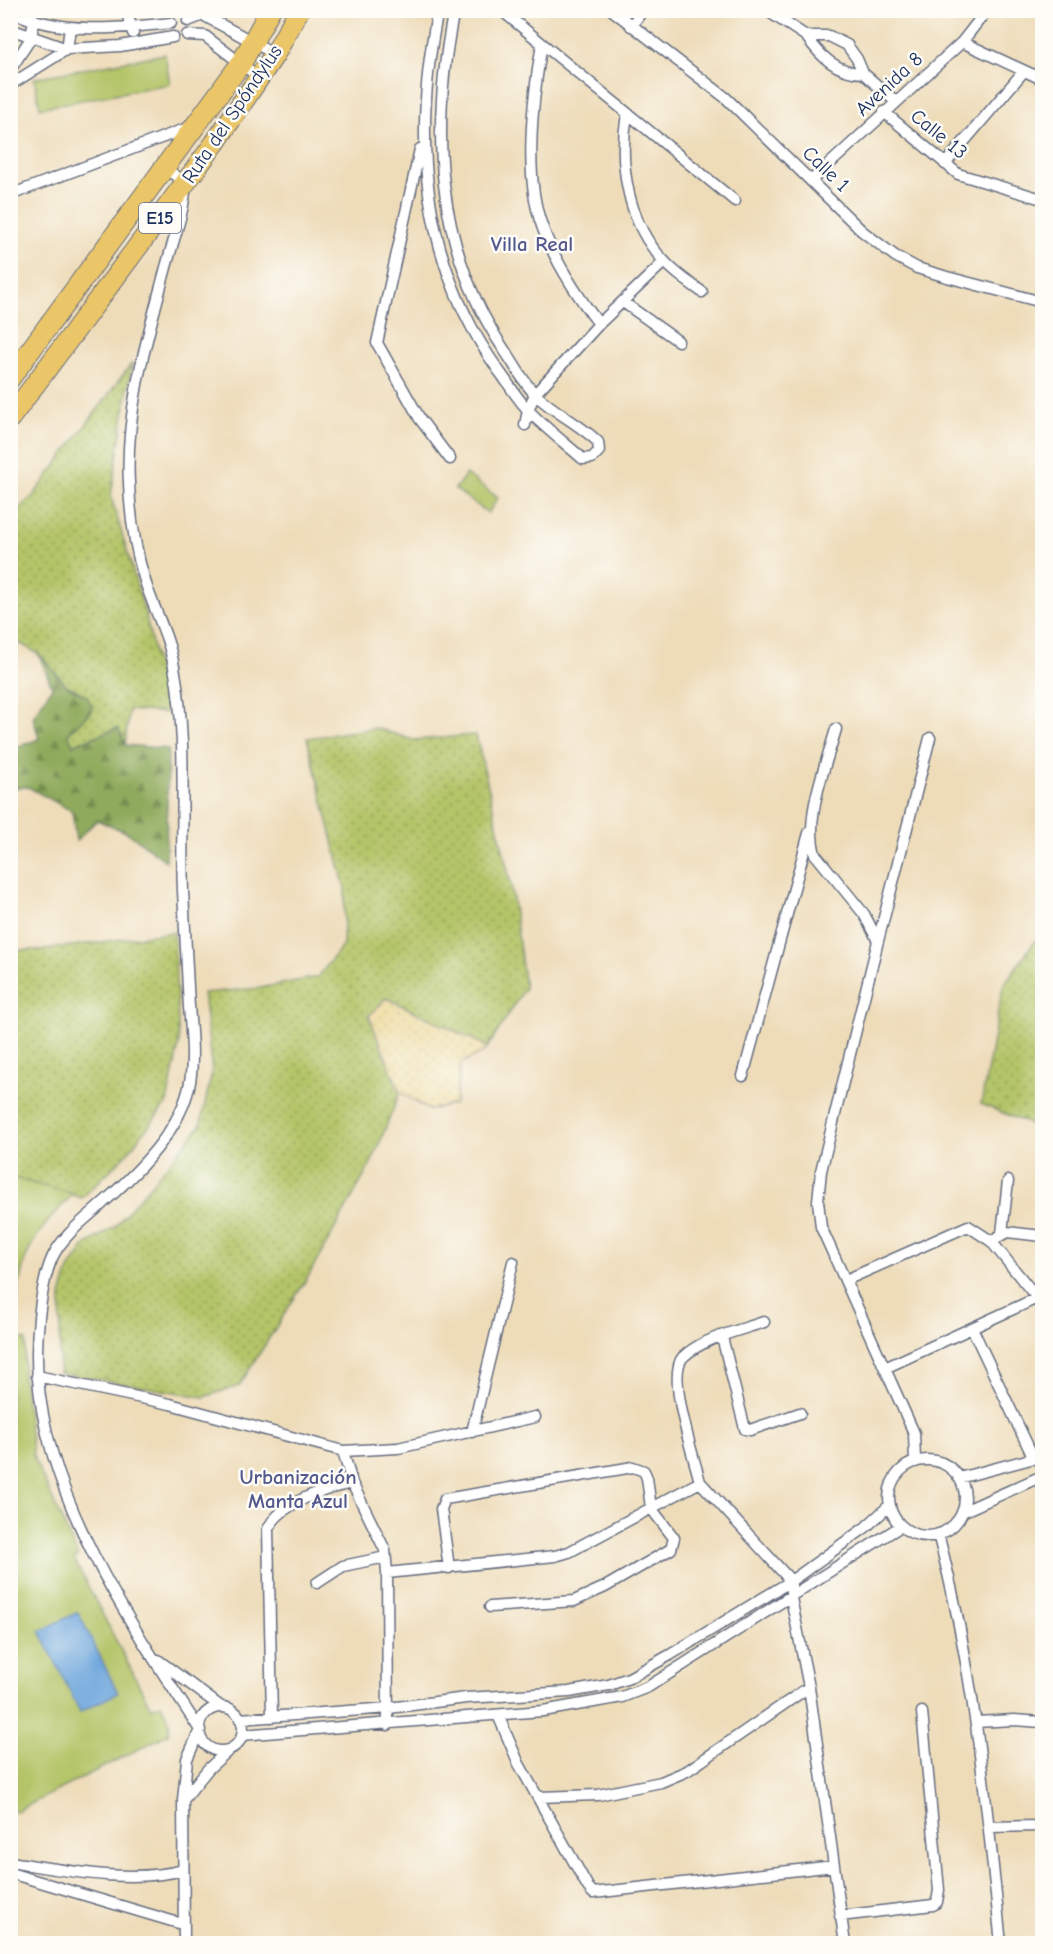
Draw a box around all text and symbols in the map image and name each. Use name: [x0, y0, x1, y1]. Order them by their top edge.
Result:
street label: Ruta del Spóndylus: [177, 41, 287, 187]
street label: Avenida 8: [851, 47, 927, 121]
street label: Calle 13: [906, 104, 972, 164]
street label: Calle 1: [798, 141, 854, 197]
road number: E15: [139, 203, 181, 233]
district label: Villa Real: [491, 232, 573, 256]
district label: Urbanización Manta Azul: [239, 1465, 357, 1513]

